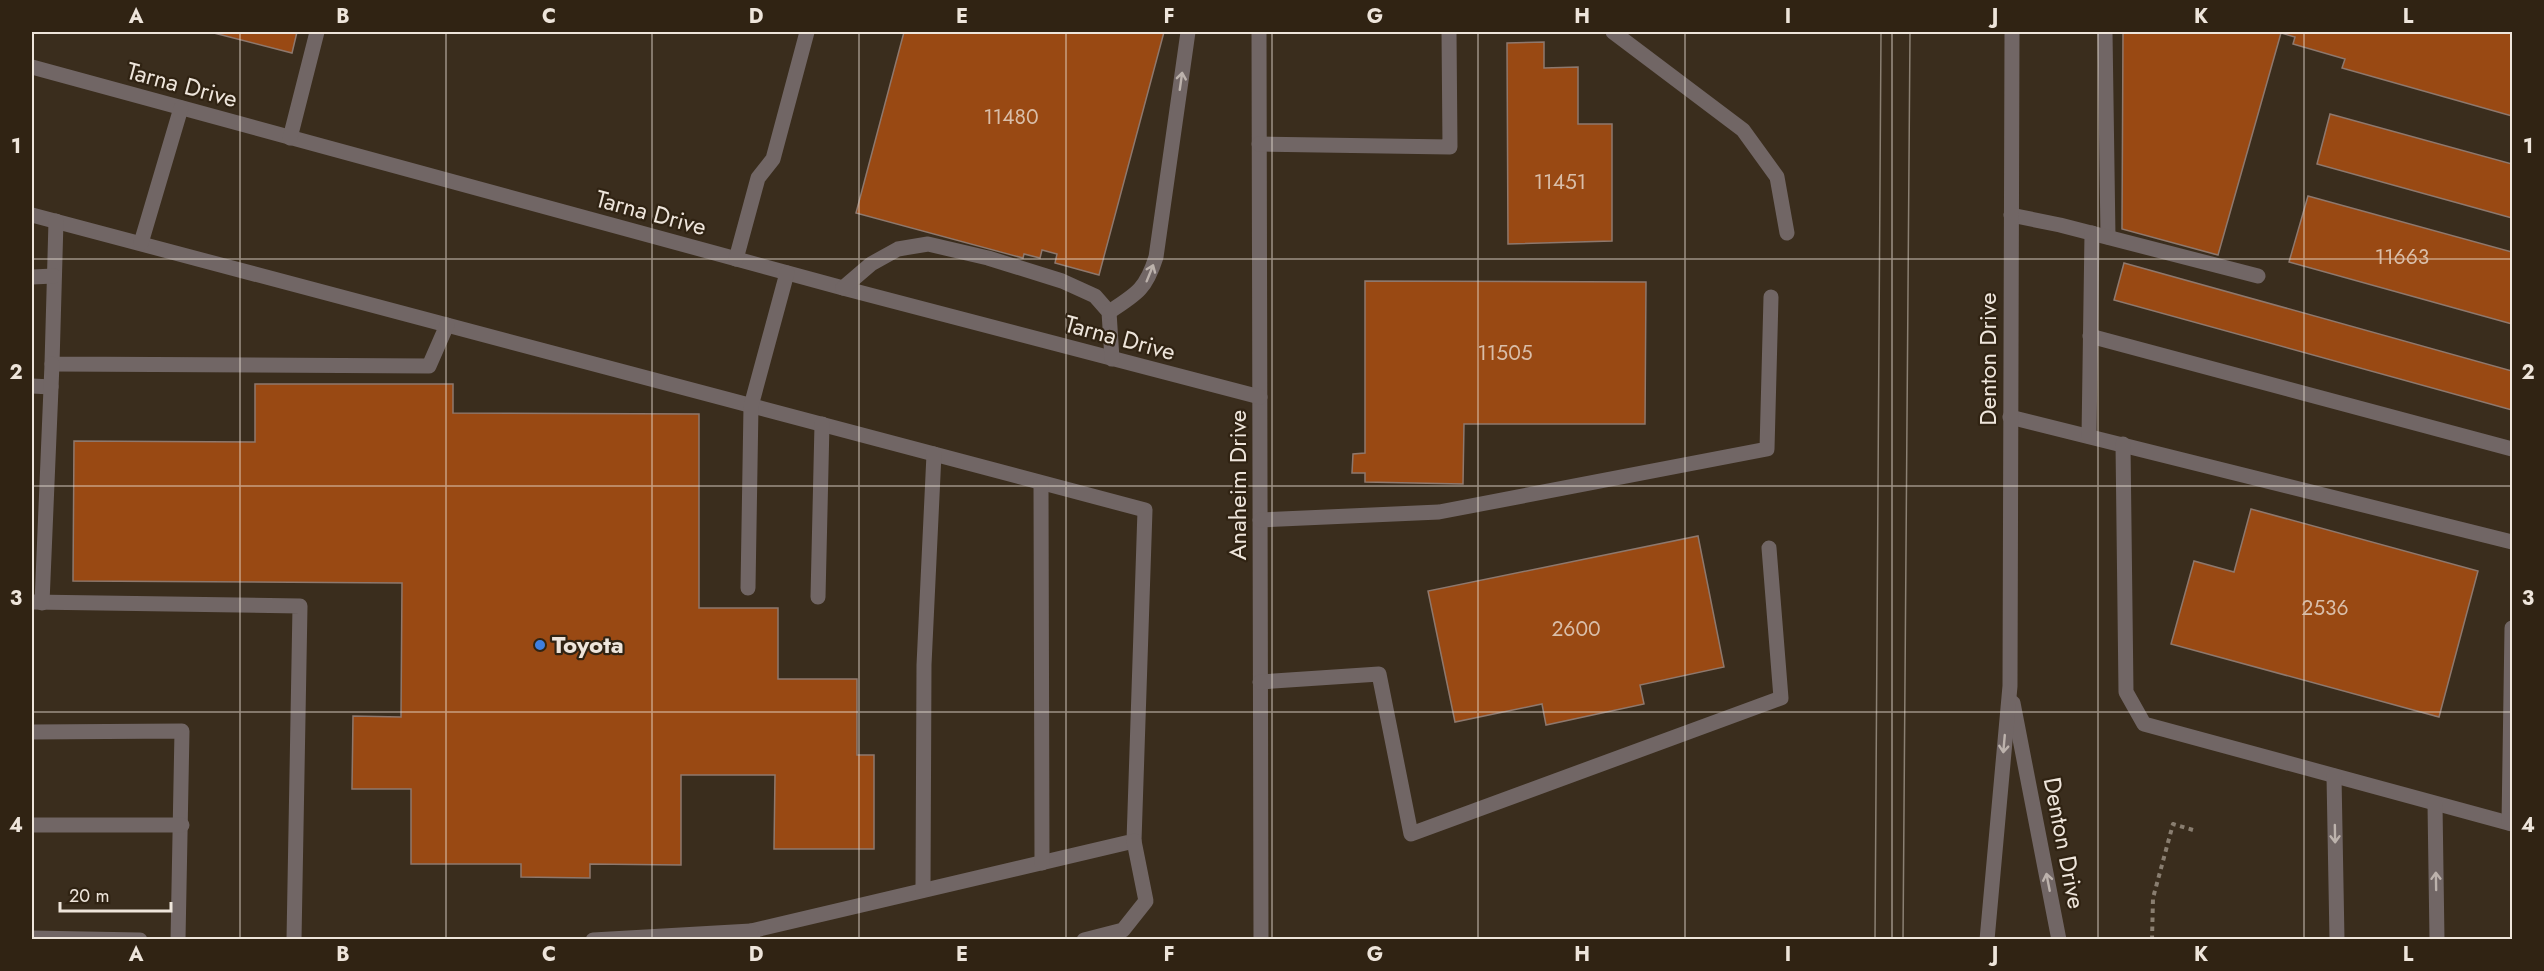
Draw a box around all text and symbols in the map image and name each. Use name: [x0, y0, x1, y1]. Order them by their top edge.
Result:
text: A: [128, 2, 144, 31]
text: B: [336, 2, 350, 31]
text: C: [542, 2, 556, 31]
text: D: [749, 2, 763, 31]
text: E: [956, 2, 968, 31]
text: F: [1163, 2, 1175, 31]
text: G: [1367, 2, 1383, 31]
text: H: [1574, 2, 1590, 31]
text: I: [1785, 2, 1791, 31]
text: J: [1988, 2, 1998, 31]
text: K: [2194, 2, 2208, 31]
text: L: [2403, 2, 2414, 31]
street label: Tarna Drive: [123, 53, 241, 116]
one-way arrow: [1176, 71, 1187, 91]
house number: 11480: [983, 102, 1039, 132]
text: 1: [11, 132, 21, 161]
text: 1: [2523, 132, 2533, 161]
house number: 11451: [1534, 167, 1586, 197]
street label: Tarna Drive: [592, 181, 710, 244]
house number: 11663: [2375, 242, 2429, 272]
one-way arrow: [1145, 264, 1156, 282]
street label: Denton Drive: [1970, 292, 2005, 426]
street label: Tarna Drive: [1061, 306, 1179, 369]
house number: 11505: [1477, 338, 1533, 368]
text: 2: [9, 358, 23, 387]
text: 2: [2521, 358, 2535, 387]
street label: Anaheim Drive: [1220, 410, 1255, 560]
text: 3: [10, 584, 22, 613]
text: 3: [2522, 584, 2534, 613]
house number: 2536: [2301, 593, 2349, 623]
house number: 2600: [1551, 614, 1601, 644]
place label: Toyota: [552, 627, 624, 662]
marker: Toyota: [533, 638, 547, 652]
one-way arrow: [1998, 734, 2009, 753]
street label: Denton Drive: [2035, 774, 2094, 912]
text: 4: [9, 811, 23, 840]
text: 4: [2521, 811, 2535, 840]
one-way arrow: [2329, 824, 2341, 844]
one-way arrow: [2430, 872, 2442, 892]
one-way arrow: [2042, 873, 2053, 892]
scale bar: [60, 875, 171, 913]
text: 20 m: [69, 883, 109, 909]
text: A: [128, 940, 144, 969]
text: B: [336, 940, 350, 969]
text: C: [542, 940, 556, 969]
text: D: [749, 940, 763, 969]
text: E: [956, 940, 968, 969]
text: F: [1163, 940, 1175, 969]
text: G: [1367, 940, 1383, 969]
text: H: [1574, 940, 1590, 969]
text: I: [1785, 940, 1791, 969]
text: J: [1988, 940, 1998, 969]
text: K: [2194, 940, 2208, 969]
text: L: [2403, 940, 2414, 969]

